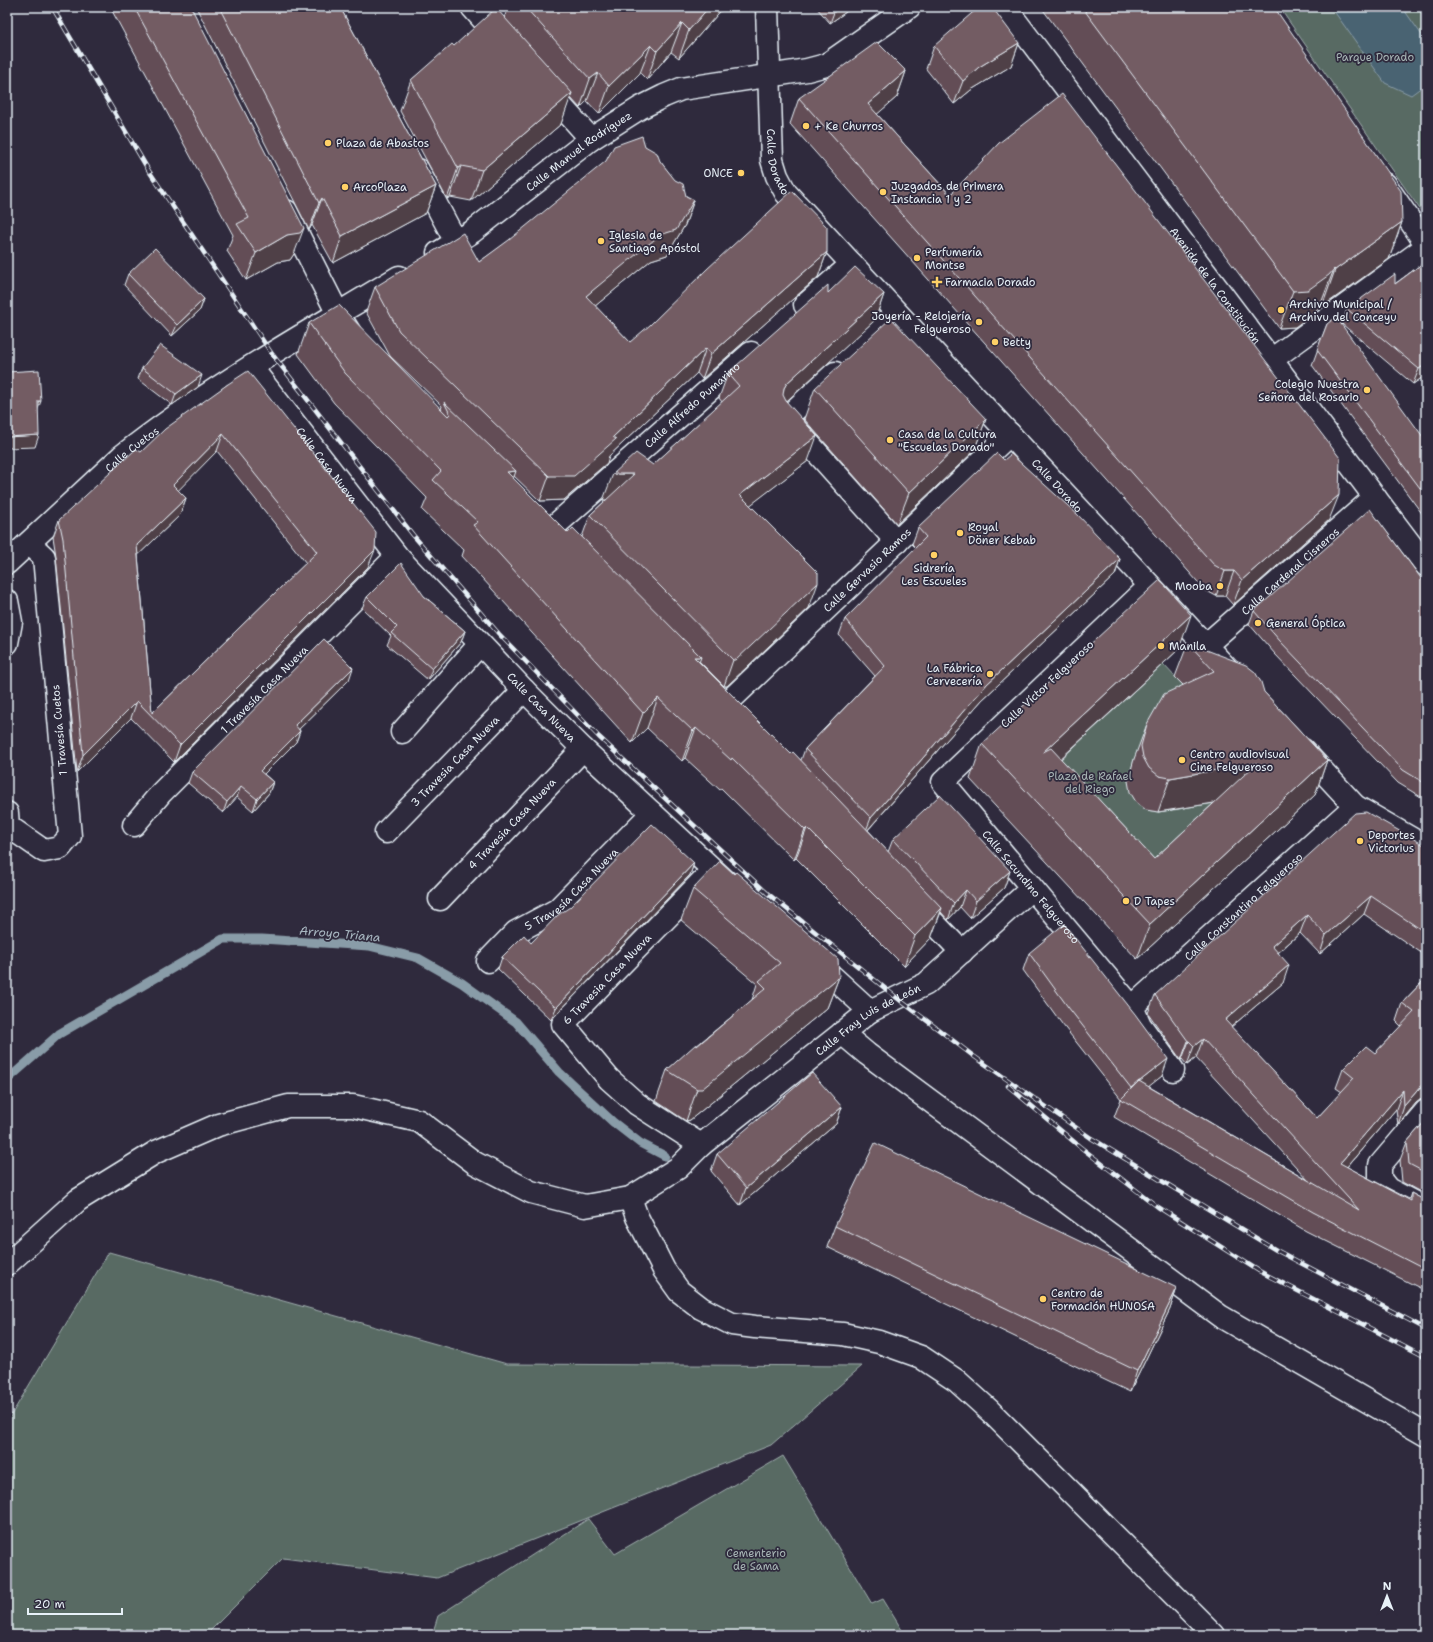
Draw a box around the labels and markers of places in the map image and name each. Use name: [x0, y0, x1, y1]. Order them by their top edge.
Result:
place label: + Ke Churros: [814, 119, 883, 134]
marker: + Ke Churros: [801, 121, 811, 131]
place label: Plaza de Abastos: [336, 136, 429, 151]
marker: Plaza de Abastos: [323, 138, 333, 148]
place label: ONCE: [703, 166, 733, 181]
marker: ONCE: [736, 168, 746, 178]
place label: Juzgados de Primera Instancia 1 y 2: [891, 179, 1004, 207]
place label: ArcoPlaza: [353, 180, 407, 195]
marker: ArcoPlaza: [340, 182, 350, 192]
marker: Juzgados de Primera Instancia 1 y 2: [878, 187, 888, 197]
place label: Iglesia de Santiago Apóstol: [609, 228, 701, 256]
marker: Iglesia de Santiago Apóstol: [596, 236, 606, 246]
place label: Perfumería Montse: [925, 245, 982, 273]
marker: Perfumería Montse: [912, 253, 922, 263]
place label: Farmacia Dorado: [945, 275, 1036, 290]
marker: Farmacia Dorado: [932, 277, 942, 287]
place label: Archivo Municipal / Archivu del Conceyu: [1289, 297, 1397, 325]
marker: Archivo Municipal / Archivu del Conceyu: [1276, 305, 1286, 315]
place label: Joyería - Relojería Felgueroso: [872, 309, 971, 337]
marker: Joyería - Relojería Felgueroso: [974, 317, 984, 327]
place label: Betty: [1003, 335, 1031, 350]
marker: Betty: [990, 337, 1000, 347]
place label: Colegio Nuestra Señora del Rosario: [1258, 377, 1359, 405]
marker: Colegio Nuestra Señora del Rosario: [1362, 385, 1372, 395]
place label: Casa de la Cultura "Escuelas Dorado": [898, 427, 996, 455]
marker: Casa de la Cultura "Escuelas Dorado": [885, 435, 895, 445]
place label: Royal Döner Kebab: [968, 520, 1036, 548]
marker: Royal Döner Kebab: [955, 528, 965, 538]
marker: Sidrería Les Escueles: [929, 550, 939, 560]
place label: Sidrería Les Escueles: [901, 561, 967, 589]
place label: Mooba: [1175, 579, 1212, 594]
marker: Mooba: [1215, 581, 1225, 591]
place label: General Óptica: [1266, 615, 1345, 631]
marker: General Óptica: [1253, 618, 1263, 628]
place label: Manila: [1169, 639, 1206, 654]
marker: Manila: [1156, 641, 1166, 651]
place label: La Fábrica Cervecería: [926, 661, 982, 689]
marker: La Fábrica Cervecería: [985, 669, 995, 679]
place label: Centro audiovisual Cine Felgueroso: [1190, 747, 1289, 775]
marker: Centro audiovisual Cine Felgueroso: [1177, 755, 1187, 765]
place label: Deportes Victorius: [1368, 828, 1415, 856]
marker: Deportes Victorius: [1355, 836, 1365, 846]
place label: D Tapes: [1134, 894, 1175, 909]
marker: D Tapes: [1121, 896, 1131, 906]
place label: Centro de Formación HUNOSA: [1051, 1286, 1155, 1314]
marker: Centro de Formación HUNOSA: [1038, 1294, 1048, 1304]

